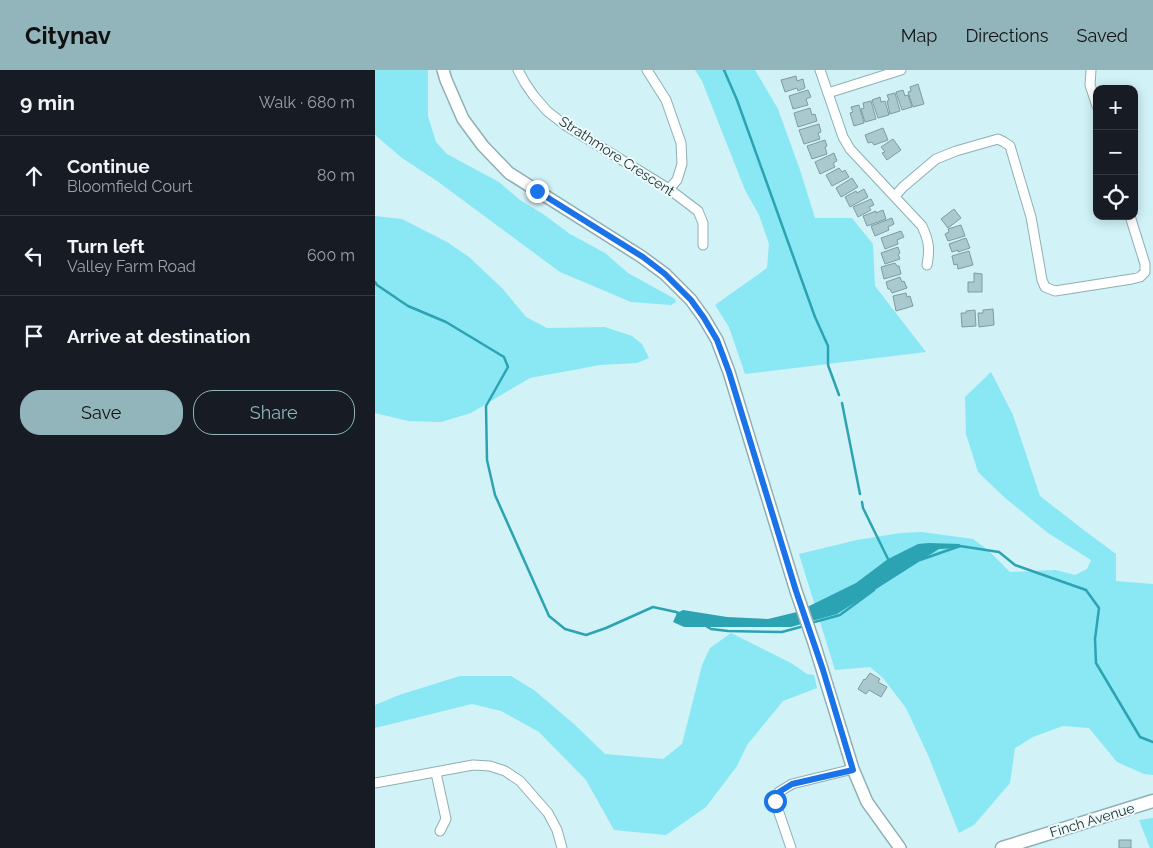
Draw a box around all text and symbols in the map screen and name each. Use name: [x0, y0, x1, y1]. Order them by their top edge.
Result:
text: Citynav: [25, 21, 111, 50]
text: Map: [901, 25, 937, 46]
text: Directions: [965, 25, 1049, 46]
text: Saved: [1077, 25, 1128, 46]
map controls: [1093, 85, 1138, 220]
button: +: [1093, 85, 1138, 130]
text: 9 min: [20, 90, 75, 115]
text: Walk · 680 m: [259, 93, 355, 112]
street label: Strathmore Crescent: [556, 113, 678, 199]
button: −: [1093, 130, 1138, 175]
text: Continue: [67, 155, 150, 177]
icon: ahead: [20, 162, 48, 190]
text: 80 m: [317, 166, 355, 185]
button: locate: [1093, 175, 1138, 220]
text: Bloomfield Court: [67, 177, 193, 196]
route end: [526, 180, 549, 203]
text: Turn left: [67, 235, 144, 257]
icon: left: [20, 242, 48, 270]
text: 600 m: [307, 246, 355, 265]
text: Valley Farm Road: [67, 257, 196, 276]
icon: arrive: [20, 322, 48, 350]
text: Arrive at destination: [67, 325, 251, 347]
button: Save: [20, 390, 183, 435]
button: Share: [193, 390, 355, 435]
route start: [764, 790, 787, 813]
street label: Finch Avenue: [1048, 800, 1136, 840]

